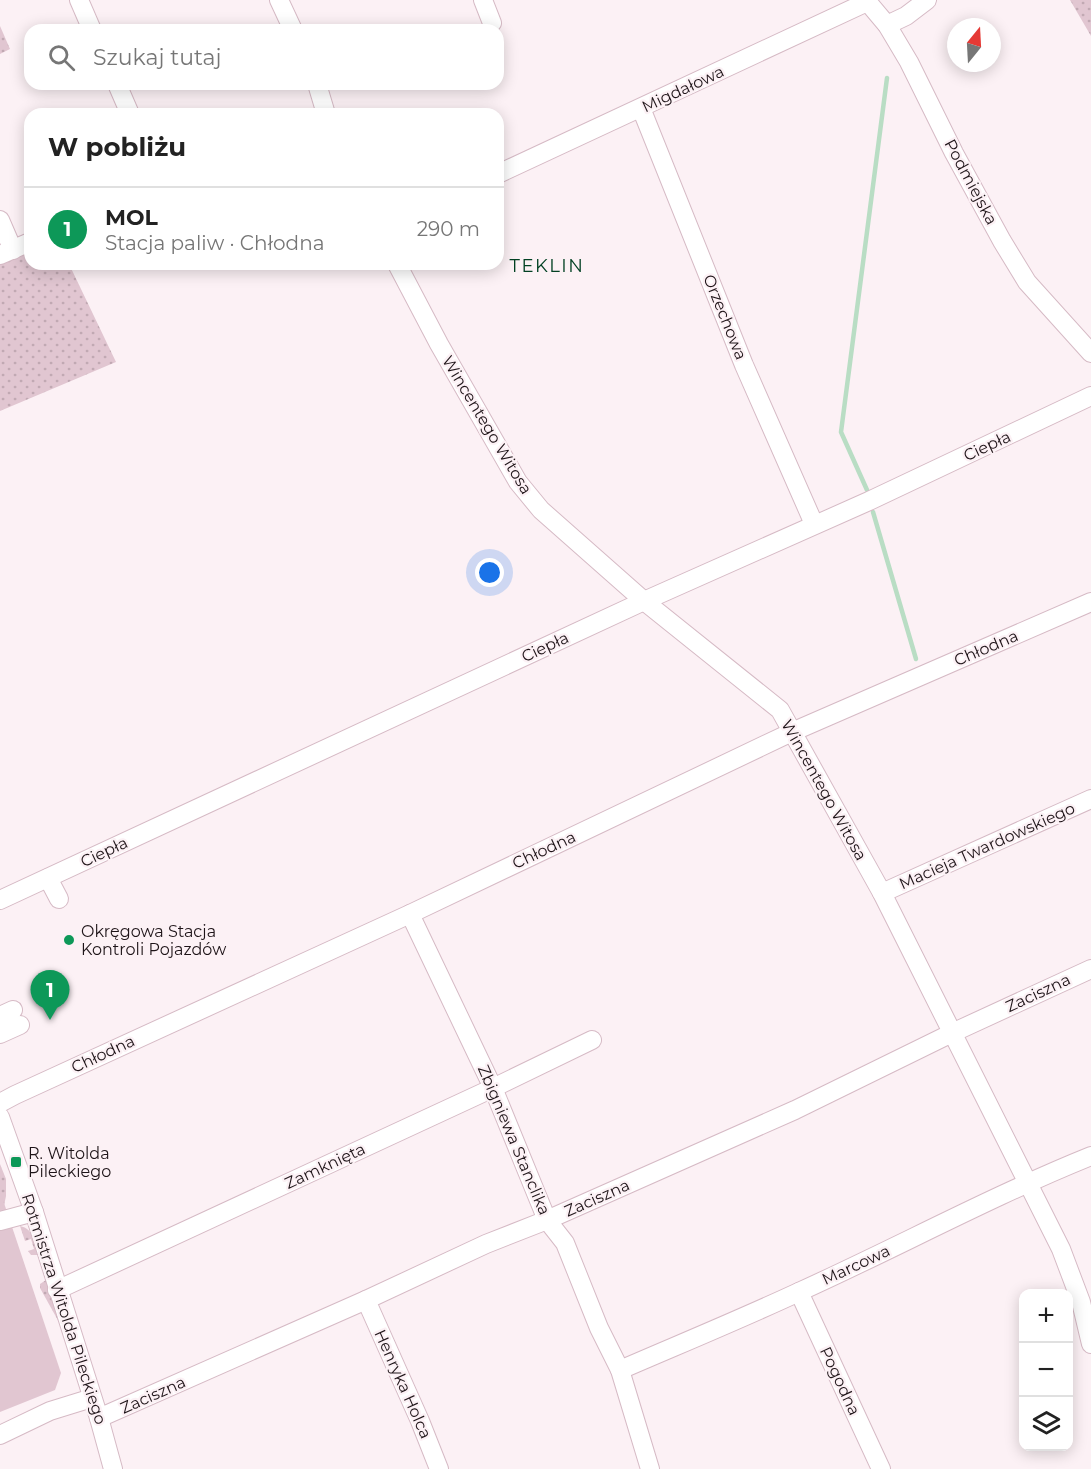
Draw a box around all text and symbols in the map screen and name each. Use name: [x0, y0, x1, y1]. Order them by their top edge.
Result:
north arrow: [947, 18, 1001, 72]
search box: [24, 24, 504, 90]
icon: search: [45, 41, 78, 74]
text: Szukaj tutaj: [93, 44, 221, 71]
street label: Migdałowa: [639, 62, 727, 116]
text: W pobliżu: [48, 131, 186, 163]
street label: Podmiejska: [941, 136, 1001, 228]
text: MOL: [105, 204, 158, 231]
text: 1: [64, 217, 71, 241]
text: 290 m: [417, 217, 480, 241]
text: Stacja paliw · Chłodna: [105, 231, 324, 255]
district label: TEKLIN: [510, 255, 584, 277]
street label: Orzechowa: [699, 272, 751, 362]
street label: Wincentego Witosa: [438, 352, 536, 498]
street label: Ciepła: [960, 427, 1014, 465]
your location: [475, 558, 504, 587]
street label: Chłodna: [951, 626, 1021, 670]
street label: Ciepła: [518, 628, 572, 666]
street label: Wincentego Witosa: [777, 716, 871, 864]
street label: Macieja Twardowskiego: [896, 799, 1078, 893]
street label: Chłodna: [509, 827, 579, 873]
street label: Ciepła: [77, 833, 131, 871]
place label: Okręgowa Stacja Kontroli Pojazdów: [81, 922, 226, 959]
marker: Okręgowa Stacja Kontroli Pojazdów: [62, 933, 76, 947]
pin: 1: [31, 970, 70, 1020]
street label: Zaciszna: [1003, 970, 1073, 1016]
street label: Chłodna: [68, 1031, 138, 1077]
street label: Zbigniewa Stanclika: [474, 1062, 554, 1218]
street label: Zamknięta: [282, 1139, 368, 1193]
place label: R. Witolda Pileckiego: [28, 1144, 111, 1181]
marker: R. Witolda Pileckiego: [9, 1155, 23, 1169]
street label: Zaciszna: [561, 1175, 633, 1221]
street label: Rotmistrza Witolda Pileckiego: [18, 1191, 110, 1427]
street label: Marcowa: [819, 1241, 893, 1289]
map controls: [1019, 1289, 1073, 1451]
button: +: [1019, 1289, 1073, 1343]
street label: Henryka Holca: [370, 1327, 436, 1441]
button: −: [1019, 1343, 1073, 1397]
street label: Pogodna: [816, 1344, 864, 1418]
street label: Zaciszna: [117, 1372, 189, 1418]
button: layers: [1019, 1397, 1073, 1451]

